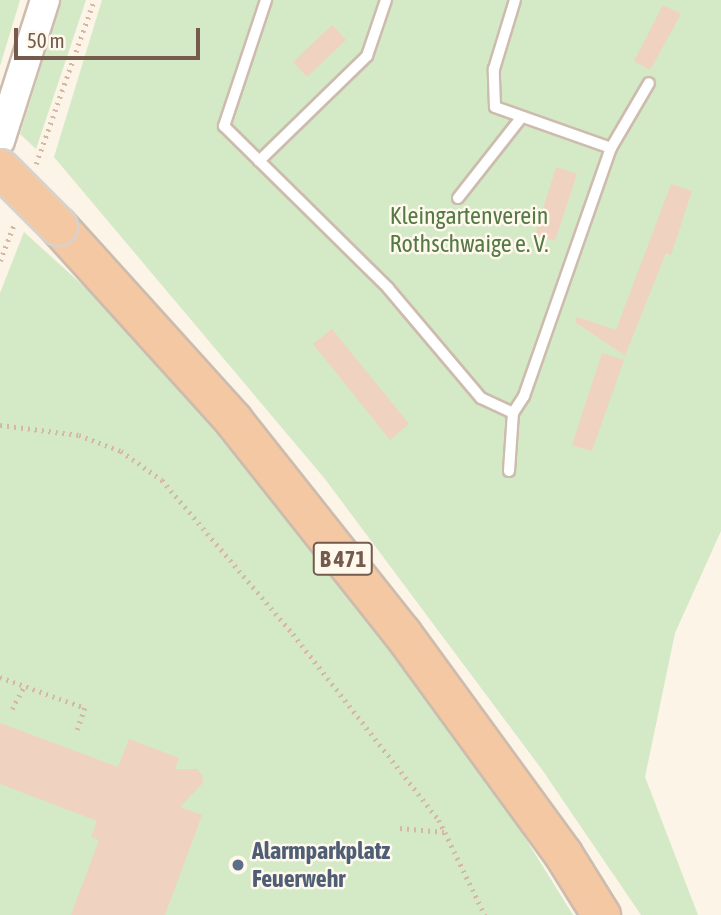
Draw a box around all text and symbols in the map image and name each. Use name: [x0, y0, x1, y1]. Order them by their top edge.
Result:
scale bar: [18, 14, 203, 58]
text: 50 m: [27, 28, 65, 52]
park label: Kleingartenverein Rothschwaige e. V.: [389, 202, 549, 258]
road number: B 471: [312, 540, 374, 579]
place label: Alarmparkplatz Feuerwehr: [252, 837, 390, 893]
marker: Alarmparkplatz Feuerwehr: [230, 857, 246, 873]

